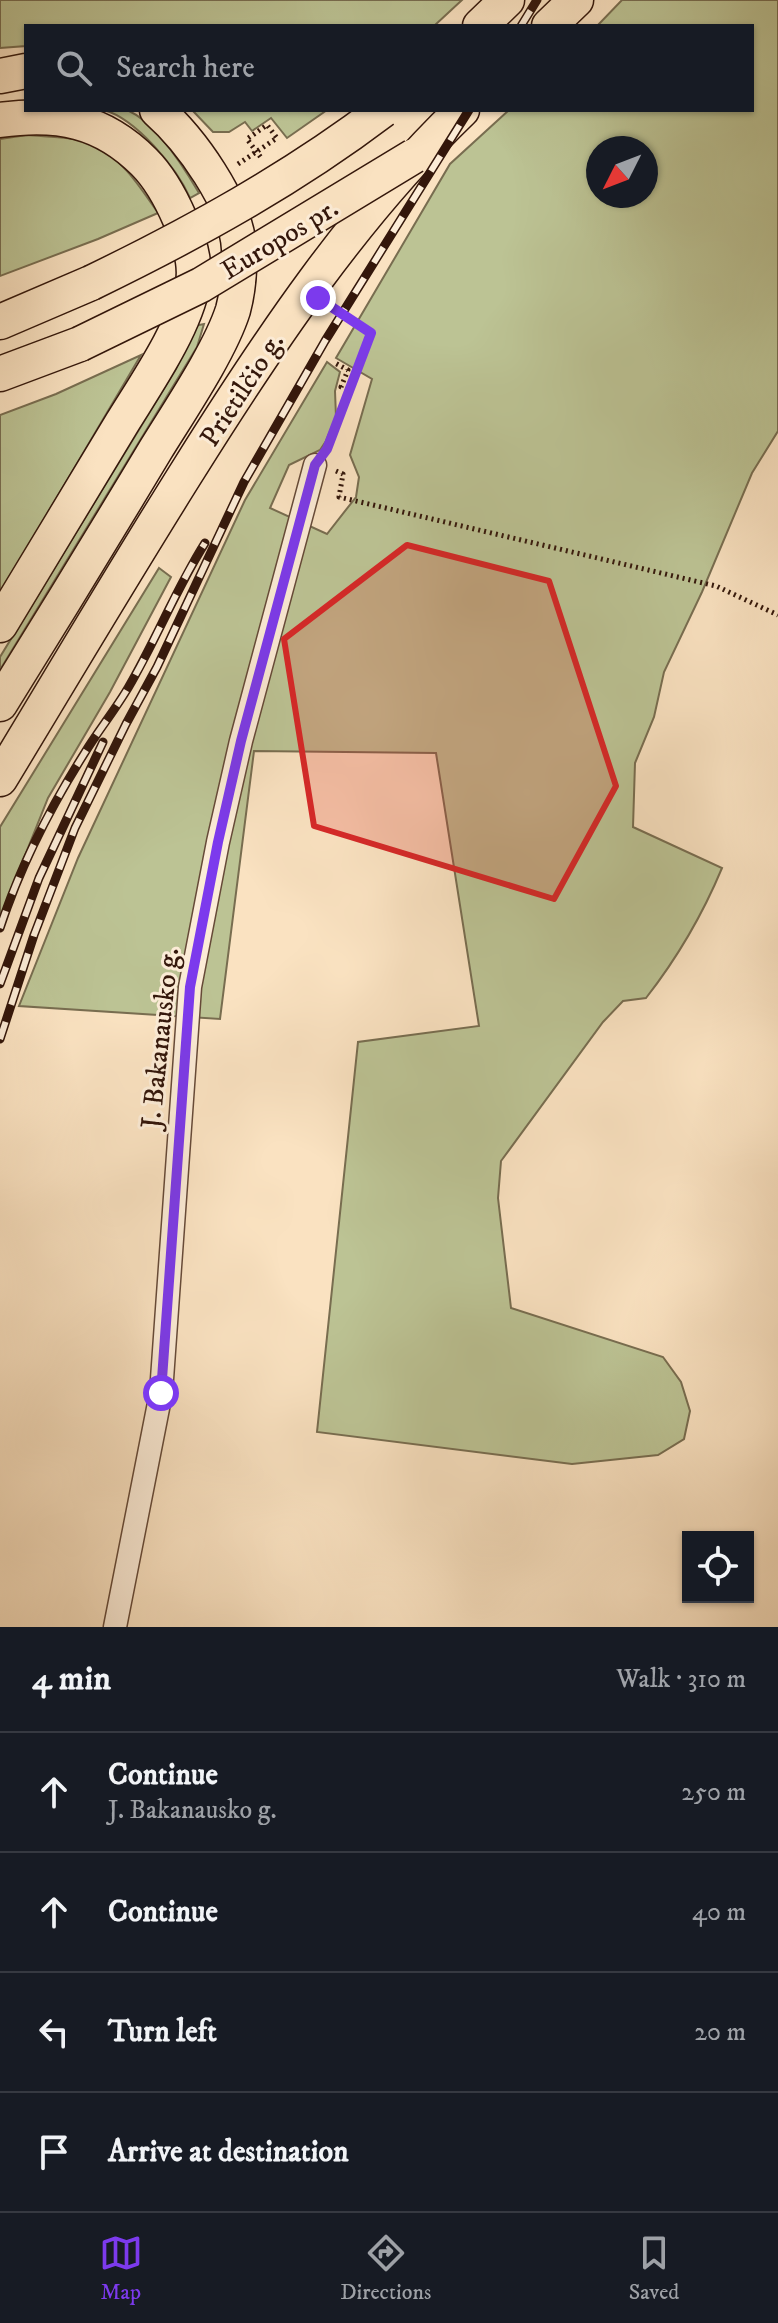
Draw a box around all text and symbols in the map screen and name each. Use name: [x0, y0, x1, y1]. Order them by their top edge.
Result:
search box: [24, 24, 754, 112]
icon: search: [52, 46, 96, 90]
text: Search here: [116, 50, 255, 87]
north arrow: [586, 136, 658, 208]
street label: Europos pr.: [215, 191, 345, 288]
route end: [300, 280, 336, 316]
street label: Prietilčio g.: [192, 326, 292, 454]
street label: J. Bakanausko g.: [133, 946, 187, 1133]
route start: [143, 1375, 179, 1411]
map controls: [682, 1531, 754, 1603]
button: locate: [682, 1531, 754, 1603]
text: 4 min: [32, 1658, 111, 1700]
text: Walk · 310 m: [616, 1663, 746, 1696]
text: Continue: [108, 1757, 218, 1794]
icon: ahead: [32, 1770, 76, 1814]
text: 250 m: [681, 1776, 746, 1809]
text: J. Bakanausko g.: [108, 1794, 277, 1827]
icon: ahead: [32, 1890, 76, 1934]
text: Continue: [108, 1894, 218, 1931]
text: 40 m: [692, 1896, 746, 1929]
icon: left: [32, 2010, 76, 2054]
text: Turn left: [108, 2014, 217, 2051]
text: 20 m: [694, 2016, 746, 2049]
icon: arrive: [32, 2130, 76, 2174]
text: Arrive at destination: [108, 2134, 349, 2171]
tab: Map: [99, 2231, 143, 2306]
tab: Directions: [340, 2231, 431, 2306]
tab: Saved: [629, 2231, 679, 2306]

